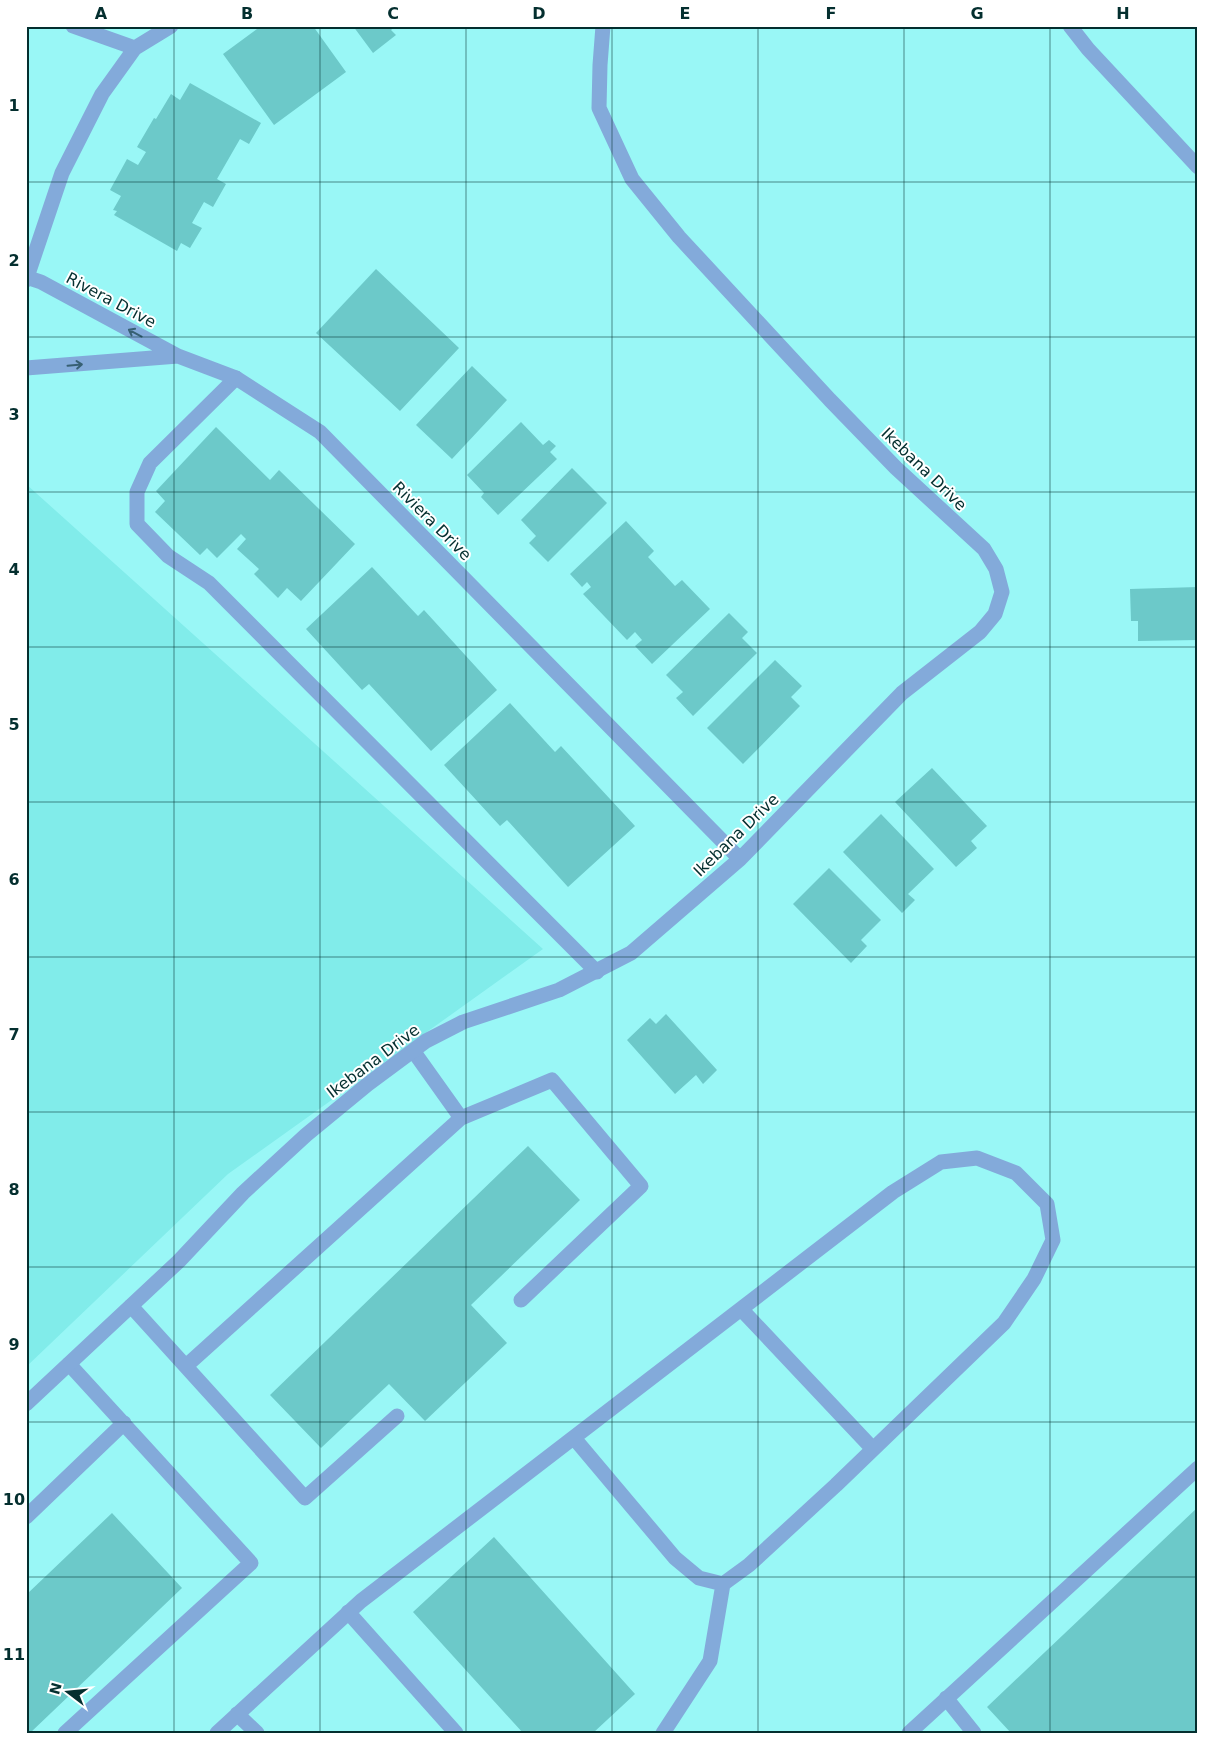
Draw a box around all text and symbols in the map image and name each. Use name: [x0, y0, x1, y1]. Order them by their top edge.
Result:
text: A: [95, 4, 108, 23]
text: B: [241, 4, 253, 23]
text: C: [387, 4, 399, 23]
text: D: [532, 4, 546, 23]
text: E: [680, 4, 690, 23]
text: F: [826, 4, 836, 23]
text: G: [970, 4, 984, 23]
text: H: [1116, 4, 1130, 23]
text: 1: [8, 96, 20, 115]
text: 2: [8, 251, 20, 270]
street label: Rivera Drive: [63, 268, 159, 332]
one-way arrow: [127, 328, 142, 338]
one-way arrow: [67, 361, 83, 370]
text: 3: [8, 405, 20, 424]
street label: Ikebana Drive: [878, 424, 970, 514]
street label: Riviera Drive: [389, 478, 475, 564]
text: 4: [8, 560, 20, 579]
text: 5: [8, 715, 20, 734]
street label: Ikebana Drive: [690, 790, 782, 880]
text: 6: [8, 870, 20, 889]
street label: Ikebana Drive: [323, 1020, 423, 1102]
text: 7: [8, 1025, 20, 1044]
text: 8: [8, 1180, 20, 1199]
text: 9: [8, 1335, 20, 1354]
text: 10: [3, 1490, 25, 1509]
text: 11: [3, 1645, 25, 1664]
north arrow: [42, 1666, 92, 1716]
text: N: [46, 1681, 65, 1696]

